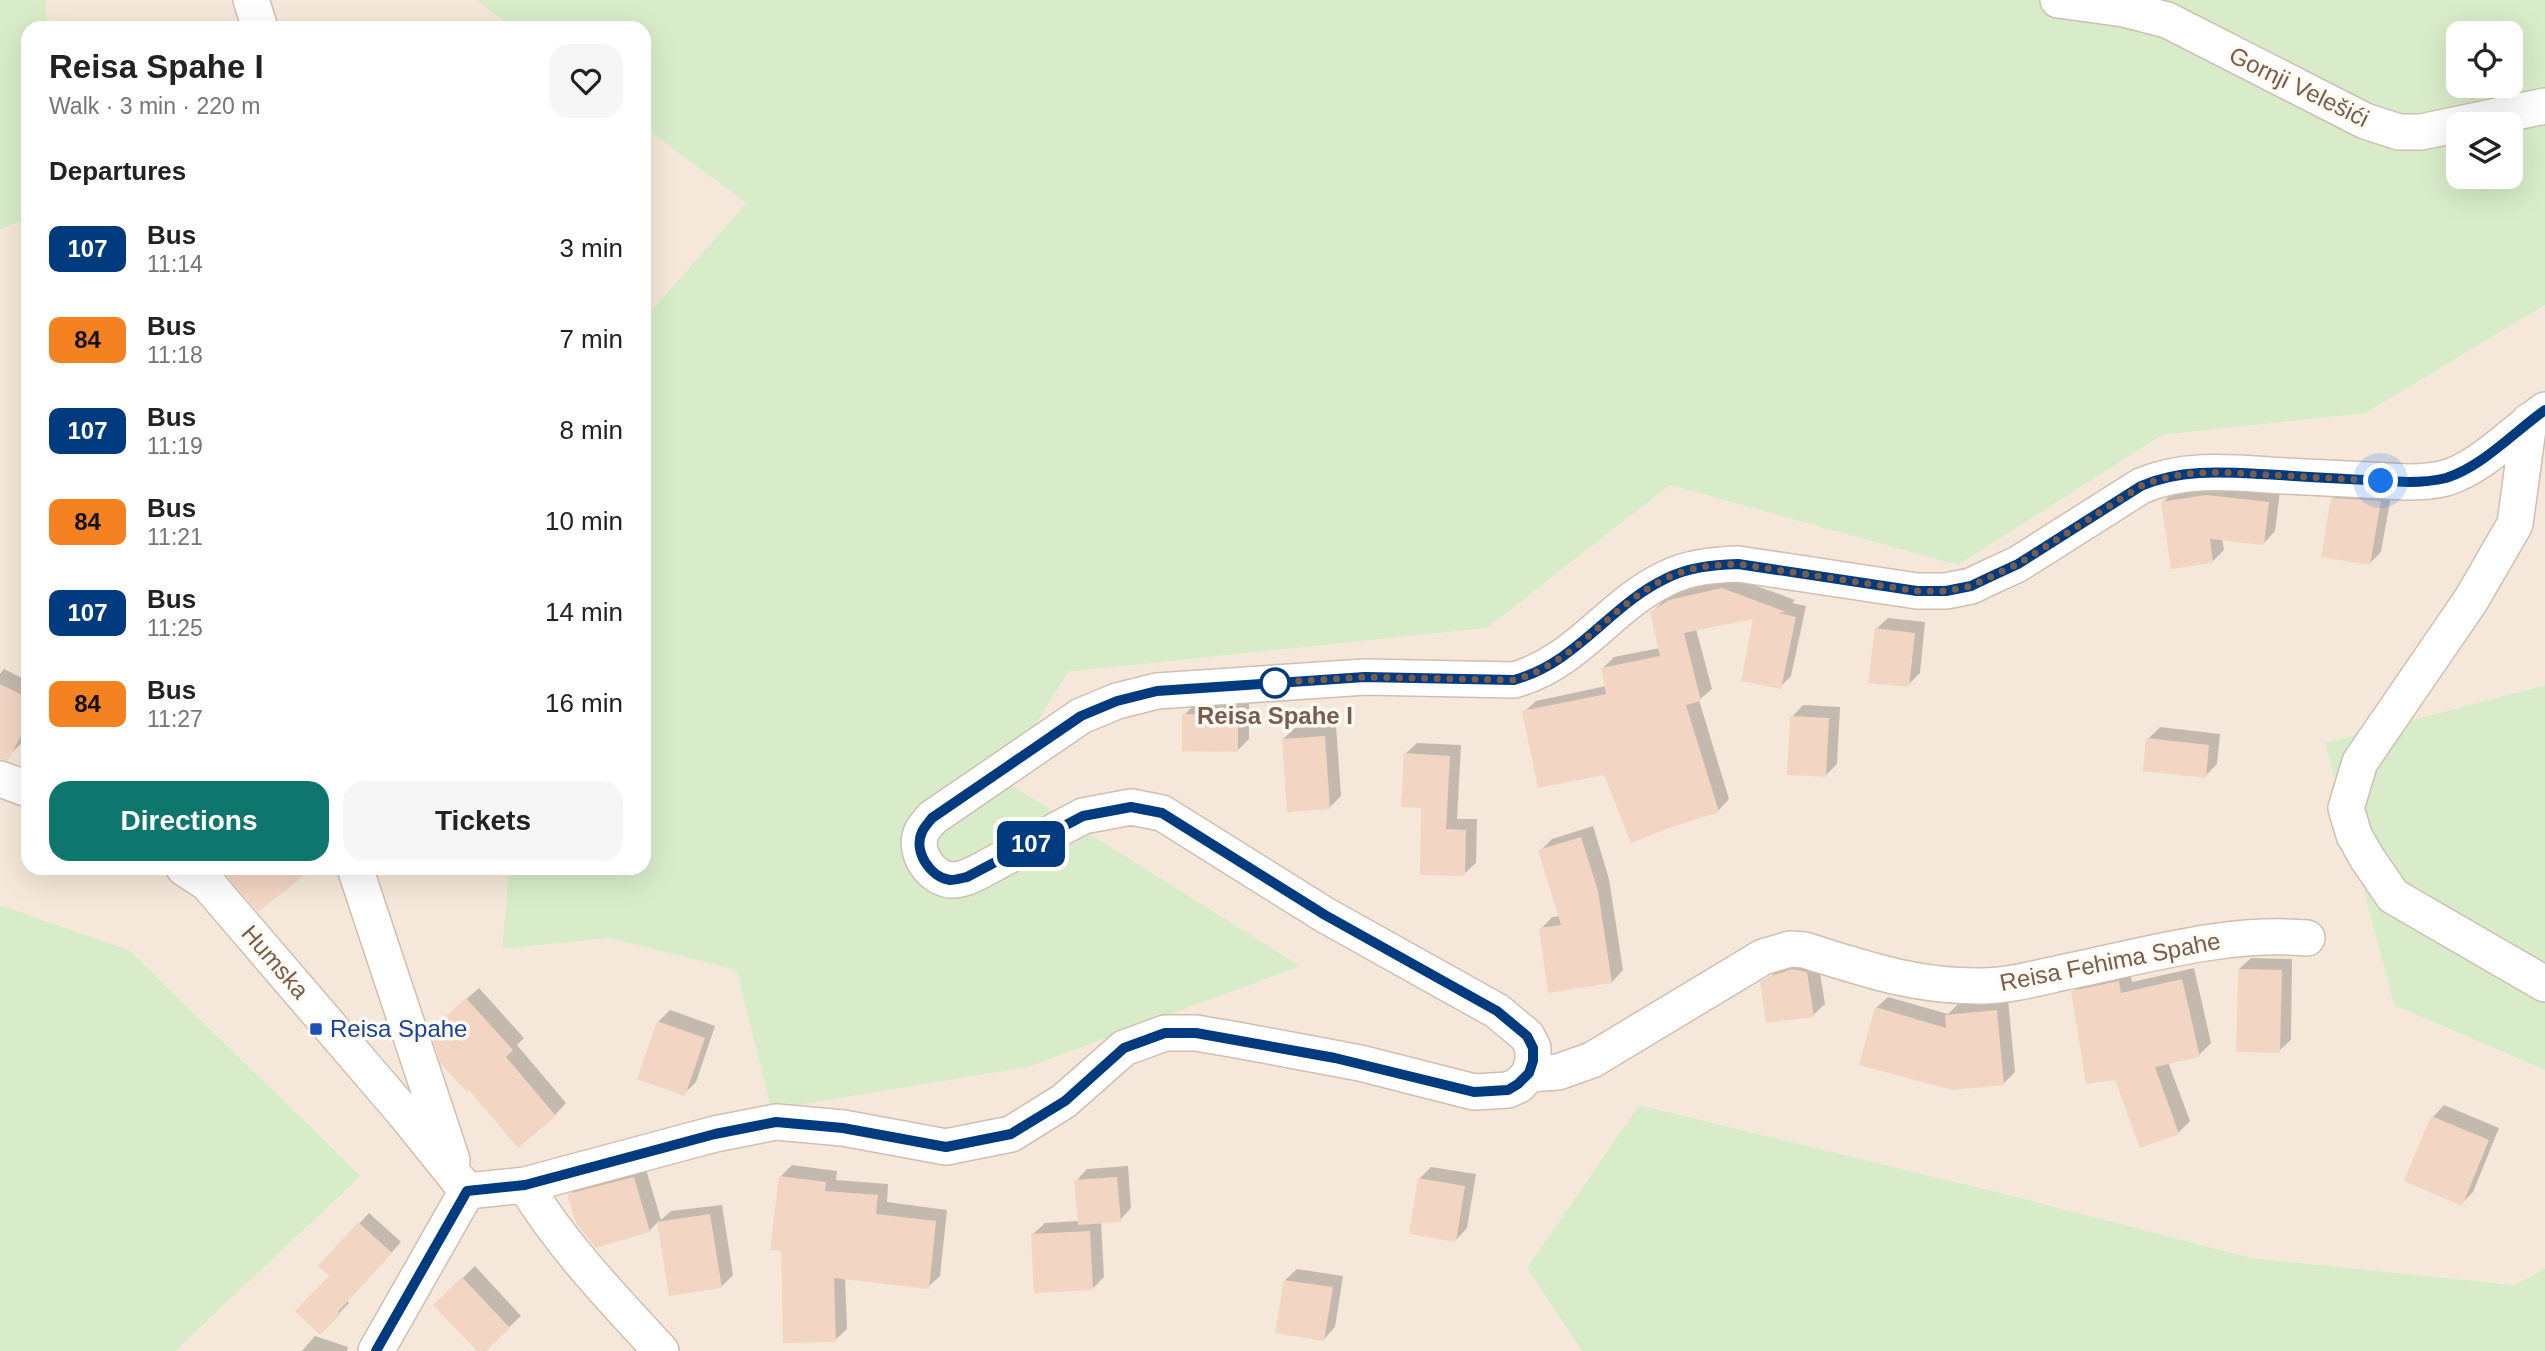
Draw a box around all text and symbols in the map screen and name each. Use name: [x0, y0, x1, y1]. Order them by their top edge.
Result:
map controls: [2446, 21, 2523, 189]
button: locate: [2446, 21, 2523, 98]
street label: Gornji Velešići: [2225, 41, 2373, 132]
button: heart: [549, 44, 623, 118]
text: Reisa Spahe I: [49, 48, 264, 85]
text: Walk · 3 min · 220 m: [49, 93, 260, 119]
button: layers: [2446, 112, 2523, 189]
text: Departures: [49, 156, 186, 186]
text: Bus: [147, 220, 196, 250]
text: 3 min: [559, 233, 623, 263]
text: 107: [67, 235, 108, 262]
text: 11:14: [147, 251, 203, 277]
text: Bus: [147, 311, 196, 341]
text: 7 min: [559, 324, 623, 354]
text: 84: [74, 326, 101, 353]
text: 11:18: [147, 342, 203, 368]
text: Bus: [147, 402, 196, 432]
text: 8 min: [559, 415, 623, 445]
text: 107: [67, 417, 108, 444]
text: 11:19: [147, 433, 203, 459]
your location: [2363, 463, 2398, 498]
text: Bus: [147, 493, 196, 523]
text: 10 min: [545, 506, 623, 536]
text: 84: [74, 508, 101, 535]
text: 11:21: [147, 524, 203, 550]
text: Bus: [147, 584, 196, 614]
text: 14 min: [545, 597, 623, 627]
text: 107: [67, 599, 108, 626]
text: 11:25: [147, 615, 203, 641]
marker: Reisa Spahe I: [1260, 668, 1290, 698]
text: Bus: [147, 675, 196, 705]
text: 16 min: [545, 688, 623, 718]
text: 84: [74, 690, 101, 717]
place label: Reisa Spahe I: [1197, 702, 1353, 729]
text: 11:27: [147, 706, 203, 732]
button: Directions: [49, 781, 329, 861]
button: Tickets: [343, 781, 623, 861]
line badge: 107: [991, 821, 1071, 867]
text: 107: [1011, 830, 1051, 857]
street label: Humska: [236, 920, 315, 1004]
street label: Reisa Fehima Spahe: [1997, 927, 2222, 996]
place label: Reisa Spahe: [330, 1015, 467, 1042]
marker: Reisa Spahe: [308, 1021, 324, 1037]

